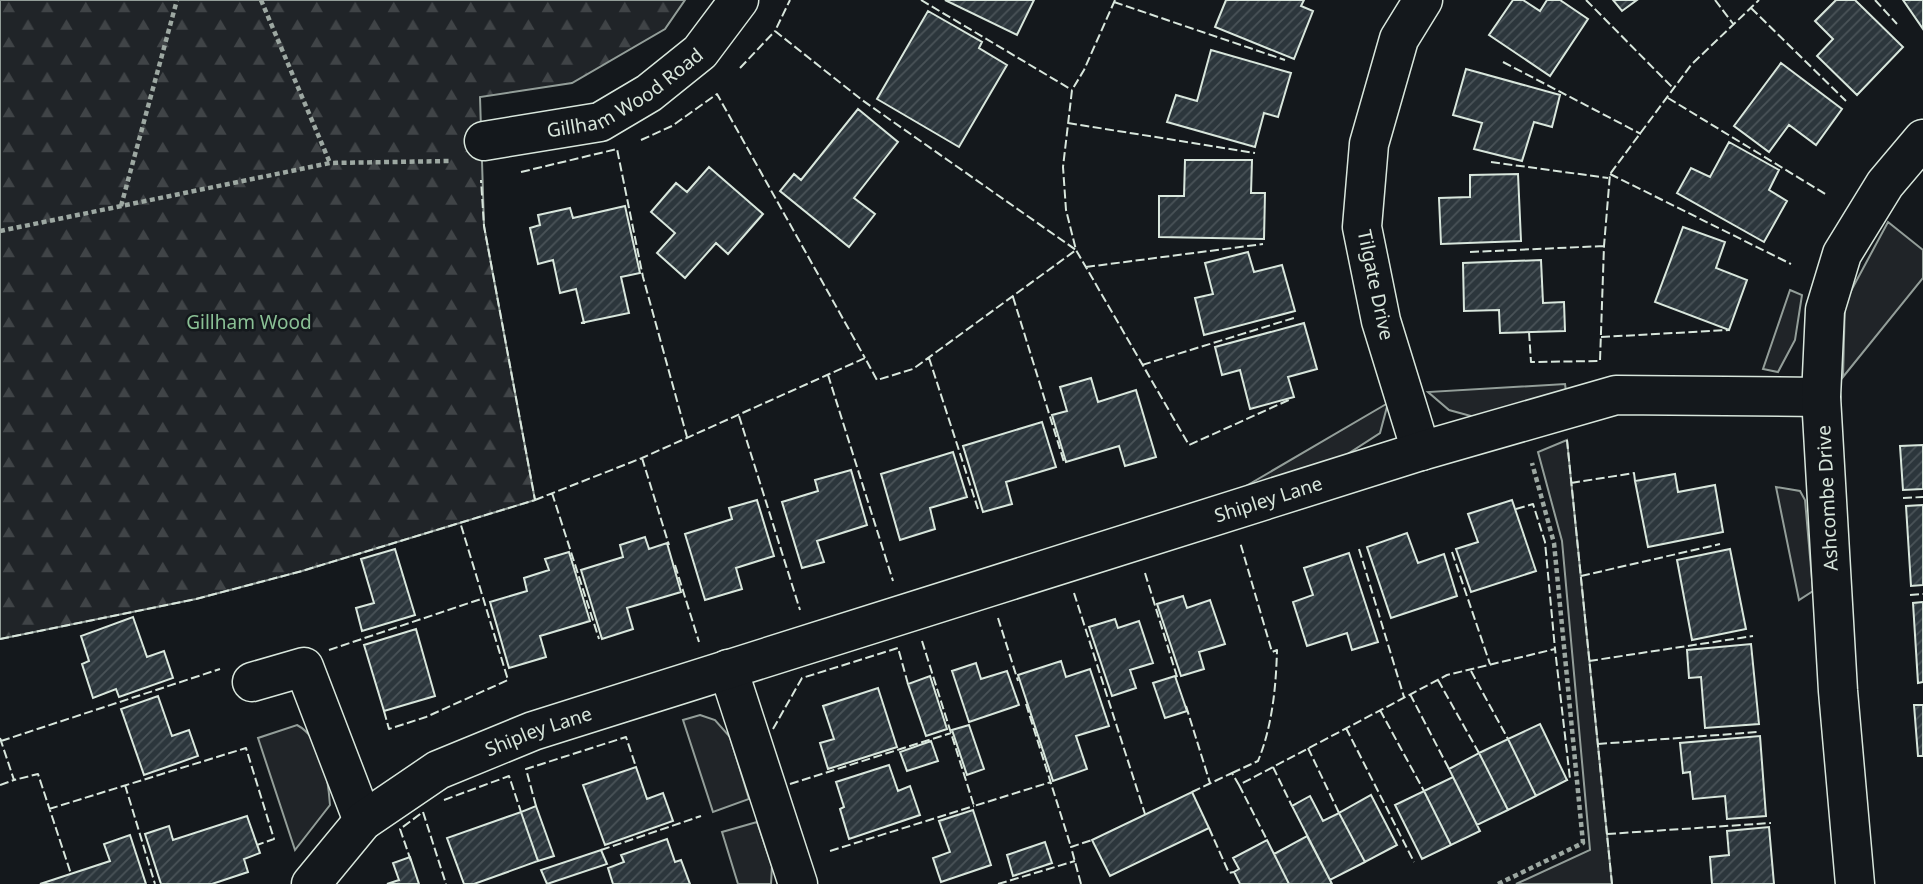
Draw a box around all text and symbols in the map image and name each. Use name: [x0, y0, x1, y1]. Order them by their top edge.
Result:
street label: Gillham Wood Road: [545, 42, 708, 144]
street label: Tilgate Drive: [1352, 227, 1400, 343]
park label: Gillham Wood: [186, 309, 312, 335]
street label: Ashcombe Drive: [1810, 425, 1844, 571]
street label: Shipley Lane: [1211, 470, 1325, 528]
street label: Shipley Lane: [481, 700, 595, 762]

